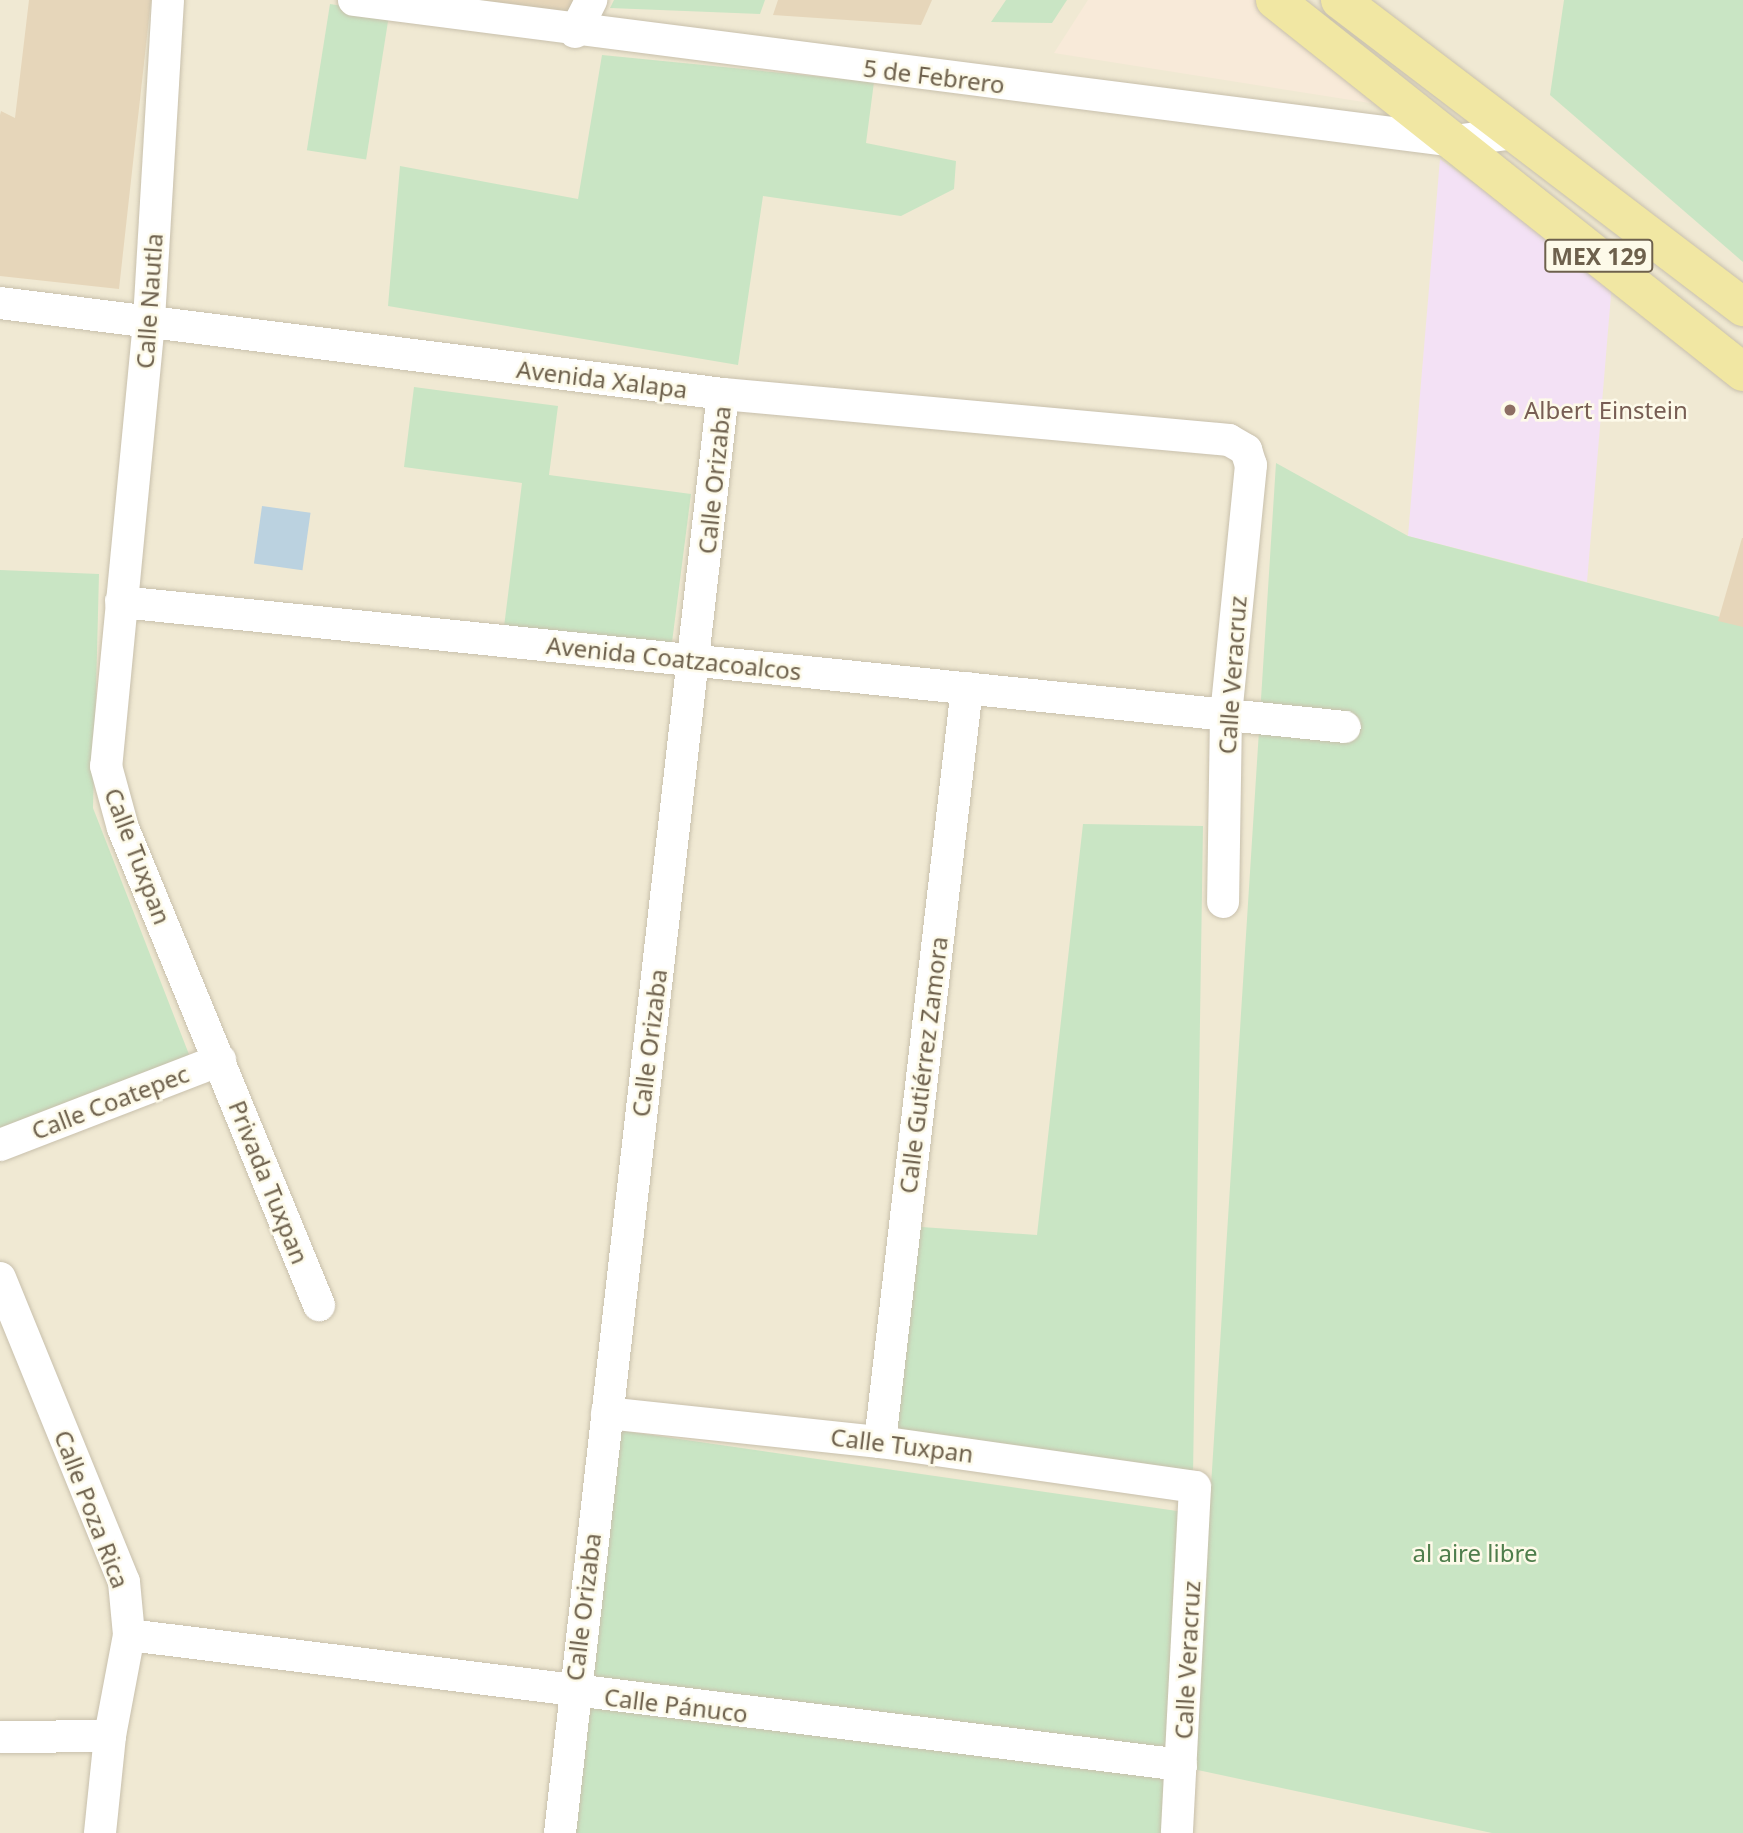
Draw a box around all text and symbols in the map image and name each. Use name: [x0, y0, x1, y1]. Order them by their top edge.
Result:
street label: 5 de Febrero: [862, 53, 1006, 99]
street label: Calle Nautla: [130, 232, 168, 370]
road number: MEX 129: [1543, 236, 1655, 276]
street label: Avenida Xalapa: [515, 354, 689, 404]
place label: Albert Einstein: [1524, 396, 1688, 424]
marker: Albert Einstein: [1502, 402, 1518, 418]
street label: Calle Orizaba: [692, 405, 736, 555]
street label: Calle Veracruz: [1212, 595, 1252, 755]
street label: Avenida Coatzacoalcos: [545, 630, 803, 686]
street label: Calle Tuxpan: [99, 784, 177, 928]
street label: Calle Gutiérrez Zamora: [893, 935, 953, 1195]
street label: Calle Orizaba: [626, 967, 672, 1119]
street label: Calle Coatepec: [27, 1059, 193, 1145]
street label: Privada Tuxpan: [223, 1096, 315, 1268]
street label: Calle Tuxpan: [829, 1422, 975, 1468]
street label: Calle Poza Rica: [49, 1426, 135, 1592]
street label: Calle Orizaba: [560, 1531, 606, 1683]
park label: al aire libre: [1413, 1539, 1537, 1567]
street label: Calle Veracruz: [1168, 1580, 1206, 1740]
street label: Calle Pánuco: [603, 1682, 749, 1728]

